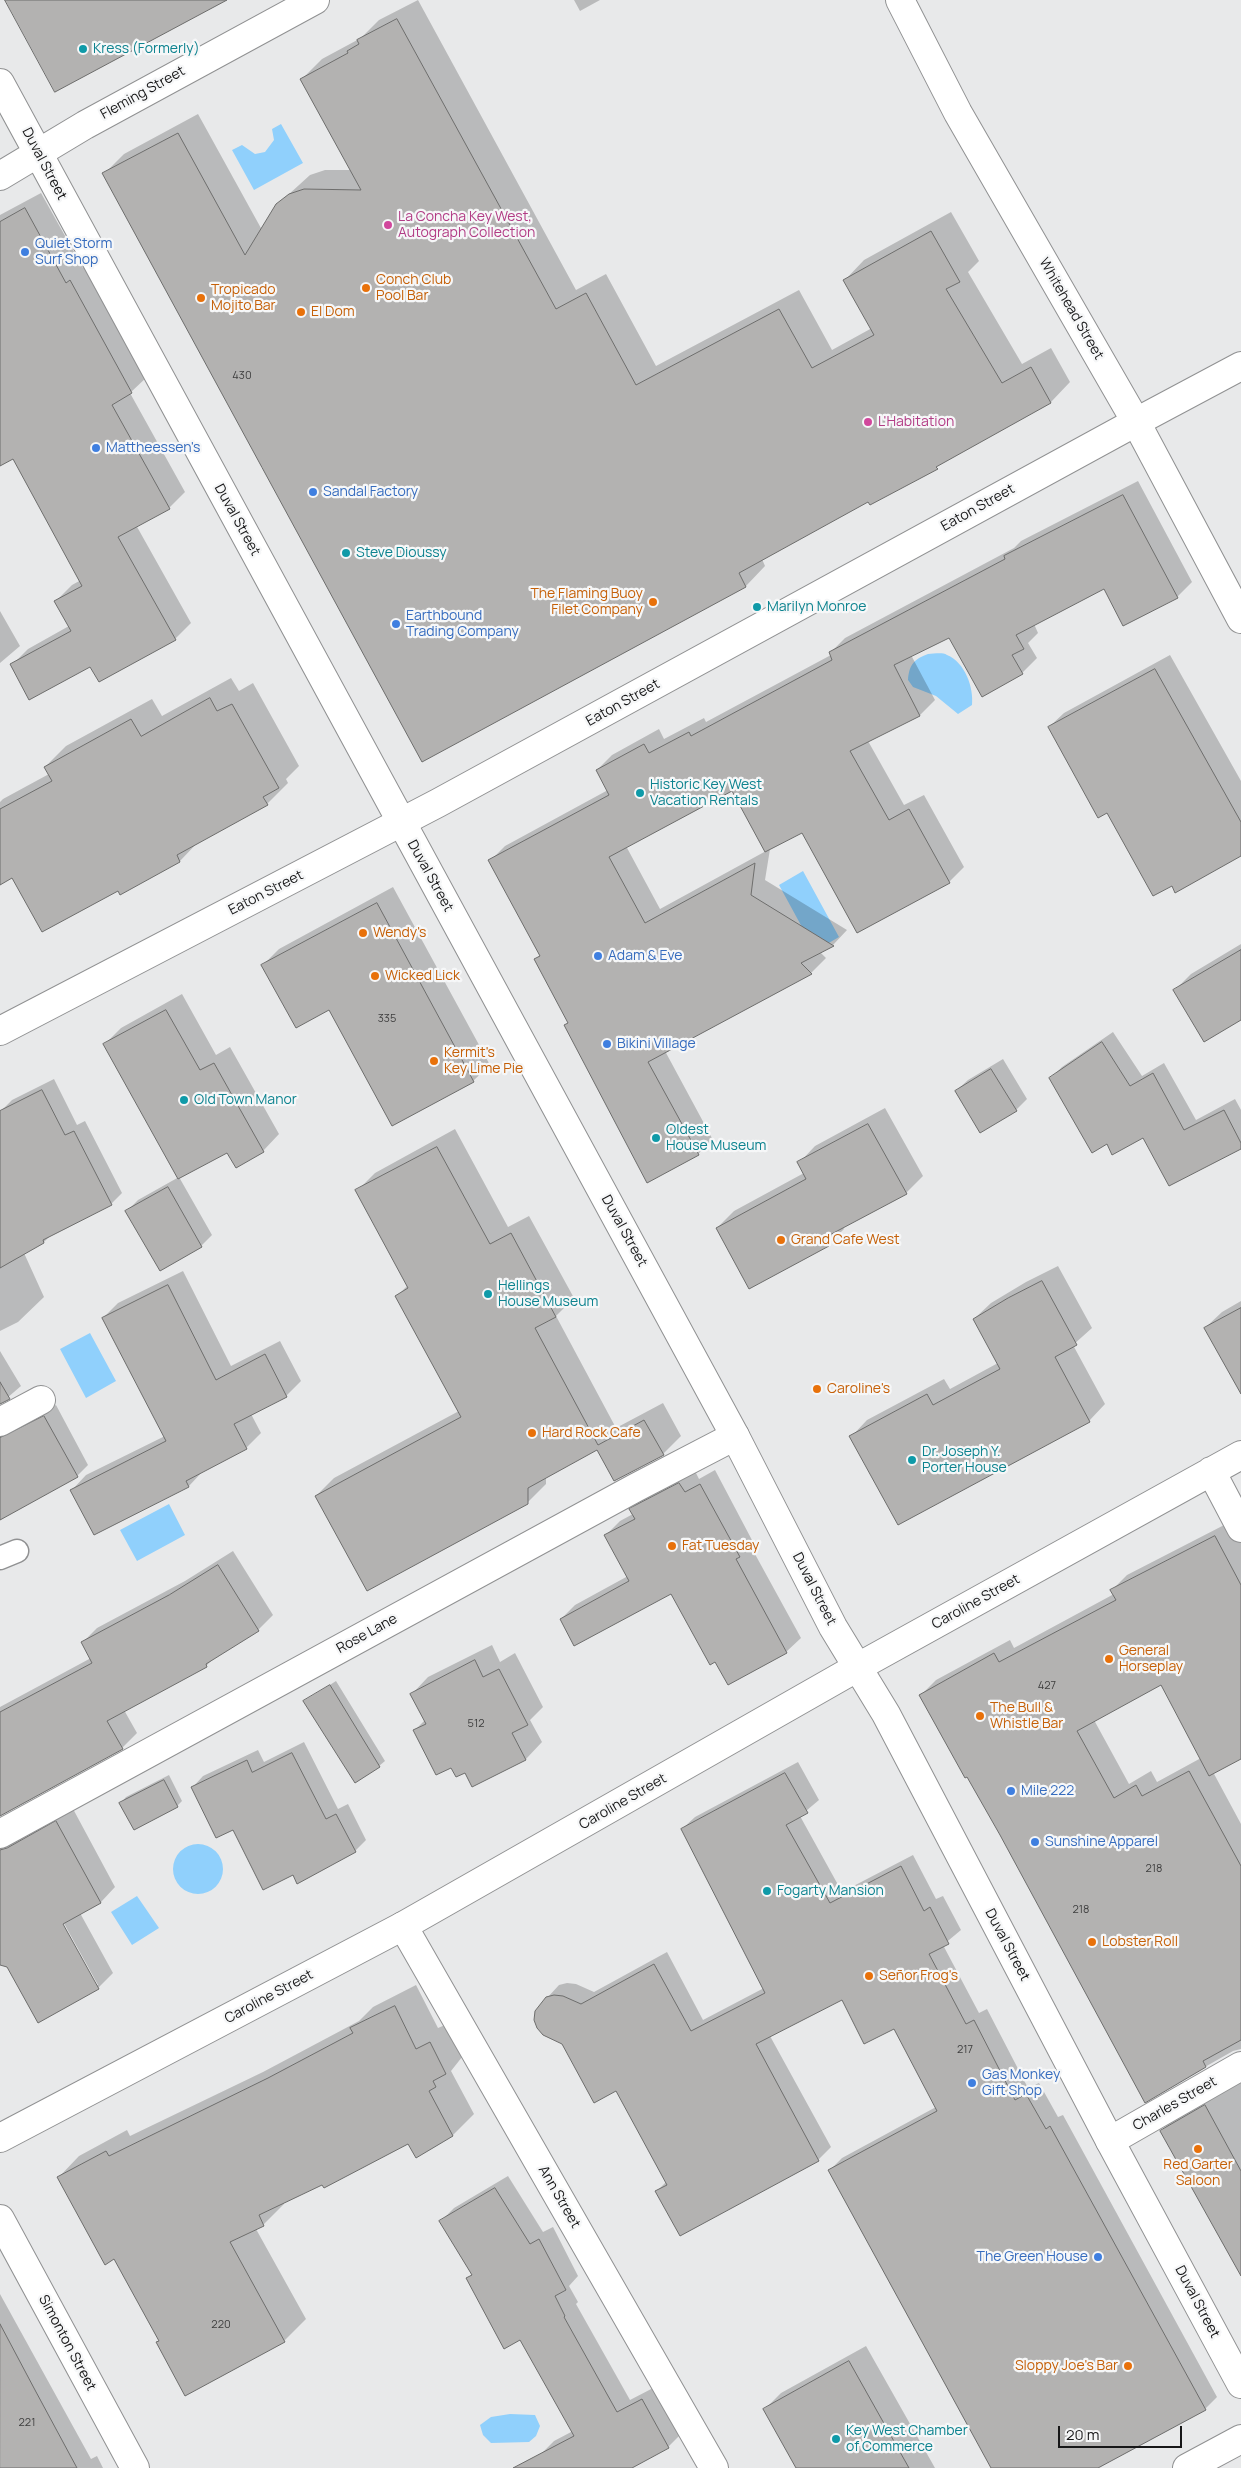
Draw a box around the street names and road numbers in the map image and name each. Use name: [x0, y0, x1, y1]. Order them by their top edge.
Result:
street label: Fleming Street: [98, 63, 188, 123]
street label: Duval Street: [18, 125, 70, 203]
street label: Whitehead Street: [1035, 255, 1107, 363]
street label: Duval Street: [210, 481, 264, 559]
street label: Eaton Street: [938, 481, 1018, 535]
street label: Eaton Street: [583, 676, 663, 730]
street label: Duval Street: [403, 837, 457, 915]
street label: Eaton Street: [226, 867, 306, 919]
street label: Duval Street: [597, 1192, 651, 1270]
street label: Duval Street: [788, 1550, 840, 1628]
street label: Caroline Street: [929, 1571, 1023, 1633]
street label: Rose Lane: [334, 1610, 400, 1658]
street label: Caroline Street: [576, 1770, 670, 1834]
street label: Duval Street: [981, 1906, 1033, 1984]
street label: Caroline Street: [222, 1967, 316, 2027]
street label: Charles Street: [1130, 2073, 1220, 2135]
street label: Ann Street: [534, 2163, 584, 2231]
street label: Duval Street: [1171, 2263, 1223, 2341]
street label: Simonton Street: [35, 2292, 99, 2394]

